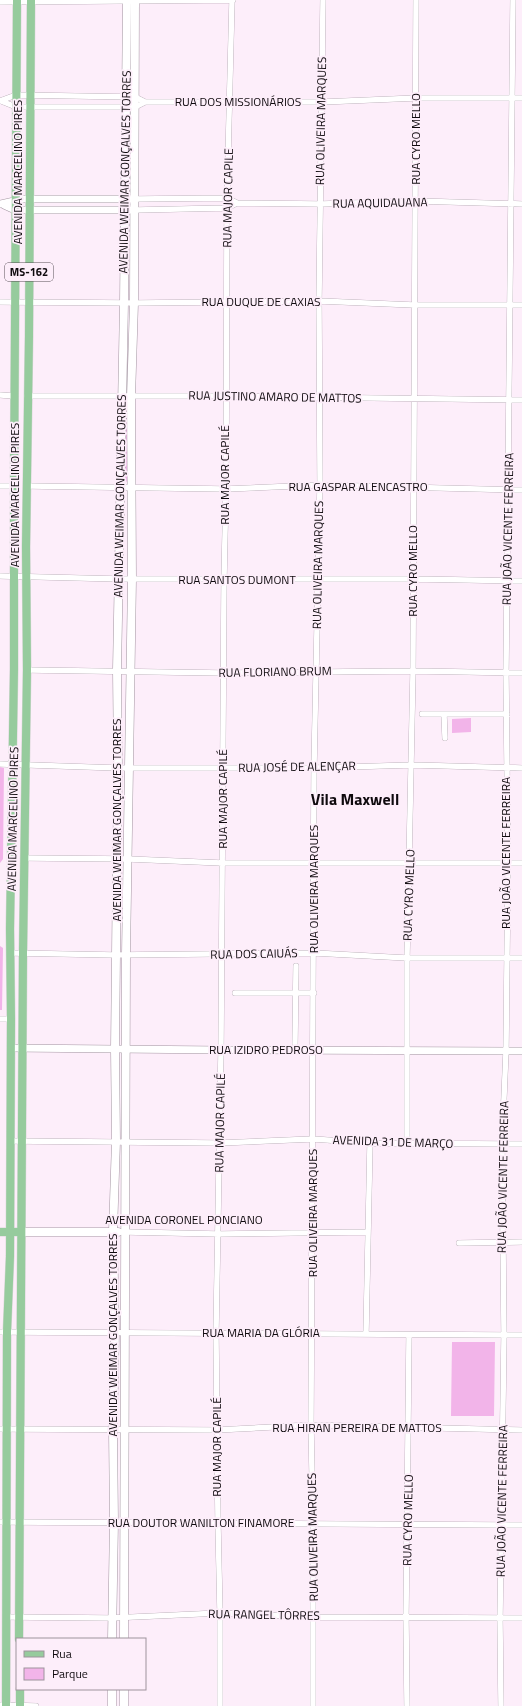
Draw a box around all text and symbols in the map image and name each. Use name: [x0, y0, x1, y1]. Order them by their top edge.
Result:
street label: RUA OLIVEIRA MARQUES: [310, 57, 331, 185]
street label: AVENIDA WEIMAR GONÇALVES TORRES: [113, 70, 136, 274]
street label: RUA DOS MISSIONÁRIOS: [175, 92, 301, 111]
street label: RUA CYRO MELLO: [406, 93, 425, 185]
street label: AVENIDA MARCELINO PIRES: [8, 100, 27, 244]
street label: RUA MAJOR CAPILE: [217, 148, 238, 248]
street label: RUA AQUIDAUANA: [332, 192, 428, 213]
road number: MS-162: [5, 263, 53, 281]
street label: RUA DUQUE DE CAXIAS: [201, 292, 321, 311]
street label: RUA JUSTINO AMARO DE MATTOS: [188, 385, 362, 408]
street label: AVENIDA WEIMAR GONÇALVES TORRES: [108, 394, 131, 598]
street label: AVENIDA MARCELINO PIRES: [5, 423, 24, 567]
street label: RUA MAJOR CAPILÉ: [215, 425, 234, 525]
street label: RUA JOÃO VICENTE FERREIRA: [497, 453, 518, 605]
street label: RUA GASPAR ALENCASTRO: [288, 477, 428, 496]
street label: RUA OLIVEIRA MARQUES: [307, 501, 328, 629]
street label: RUA CYRO MELLO: [403, 525, 422, 617]
street label: RUA SANTOS DUMONT: [178, 570, 296, 589]
street label: RUA FLORIANO BRUM: [218, 661, 332, 682]
street label: AVENIDA WEIMAR GONÇALVES TORRES: [107, 718, 126, 922]
street label: AVENIDA MARCELINO PIRES: [2, 747, 23, 891]
street label: RUA MAJOR CAPILÉ: [213, 749, 232, 849]
street label: RUA JOSÉ DE ALENÇAR: [238, 756, 356, 777]
street label: RUA JOÃO VICENTE FERREIRA: [496, 777, 515, 929]
district label: Vila Maxwell: [311, 787, 399, 811]
street label: RUA OLIVEIRA MARQUES: [304, 825, 323, 953]
street label: RUA CYRO MELLO: [397, 849, 420, 941]
street label: RUA DOS CAIUÁS: [210, 943, 298, 964]
street label: RUA IZIDRO PEDROSO: [209, 1040, 323, 1059]
street label: RUA MAJOR CAPILÉ: [209, 1073, 230, 1173]
street label: RUA JOÃO VICENTE FERREIRA: [492, 1101, 513, 1253]
street label: AVENIDA 31 DE MARÇO: [332, 1130, 454, 1153]
street label: RUA OLIVEIRA MARQUES: [303, 1149, 322, 1277]
street label: AVENIDA CORONEL PONCIANO: [105, 1210, 263, 1229]
street label: AVENIDA WEIMAR GONÇALVES TORRES: [103, 1233, 122, 1437]
street label: RUA MARIA DA GLÓRIA: [202, 1323, 320, 1342]
street label: RUA MAJOR CAPILÉ: [207, 1397, 226, 1497]
street label: RUA HIRAN PEREIRA DE MATTOS: [272, 1418, 442, 1437]
street label: RUA JOÃO VICENTE FERREIRA: [491, 1425, 512, 1577]
street label: RUA OLIVEIRA MARQUES: [302, 1473, 323, 1601]
street label: RUA CYRO MELLO: [397, 1474, 418, 1566]
street label: RUA DOUTOR WANILTON FINAMORE: [108, 1513, 295, 1532]
street label: RUA RANGEL TÔRRES: [208, 1604, 320, 1625]
legend: [16, 1638, 146, 1690]
text: Rua: [52, 1644, 72, 1663]
text: Parque: [52, 1664, 88, 1683]

